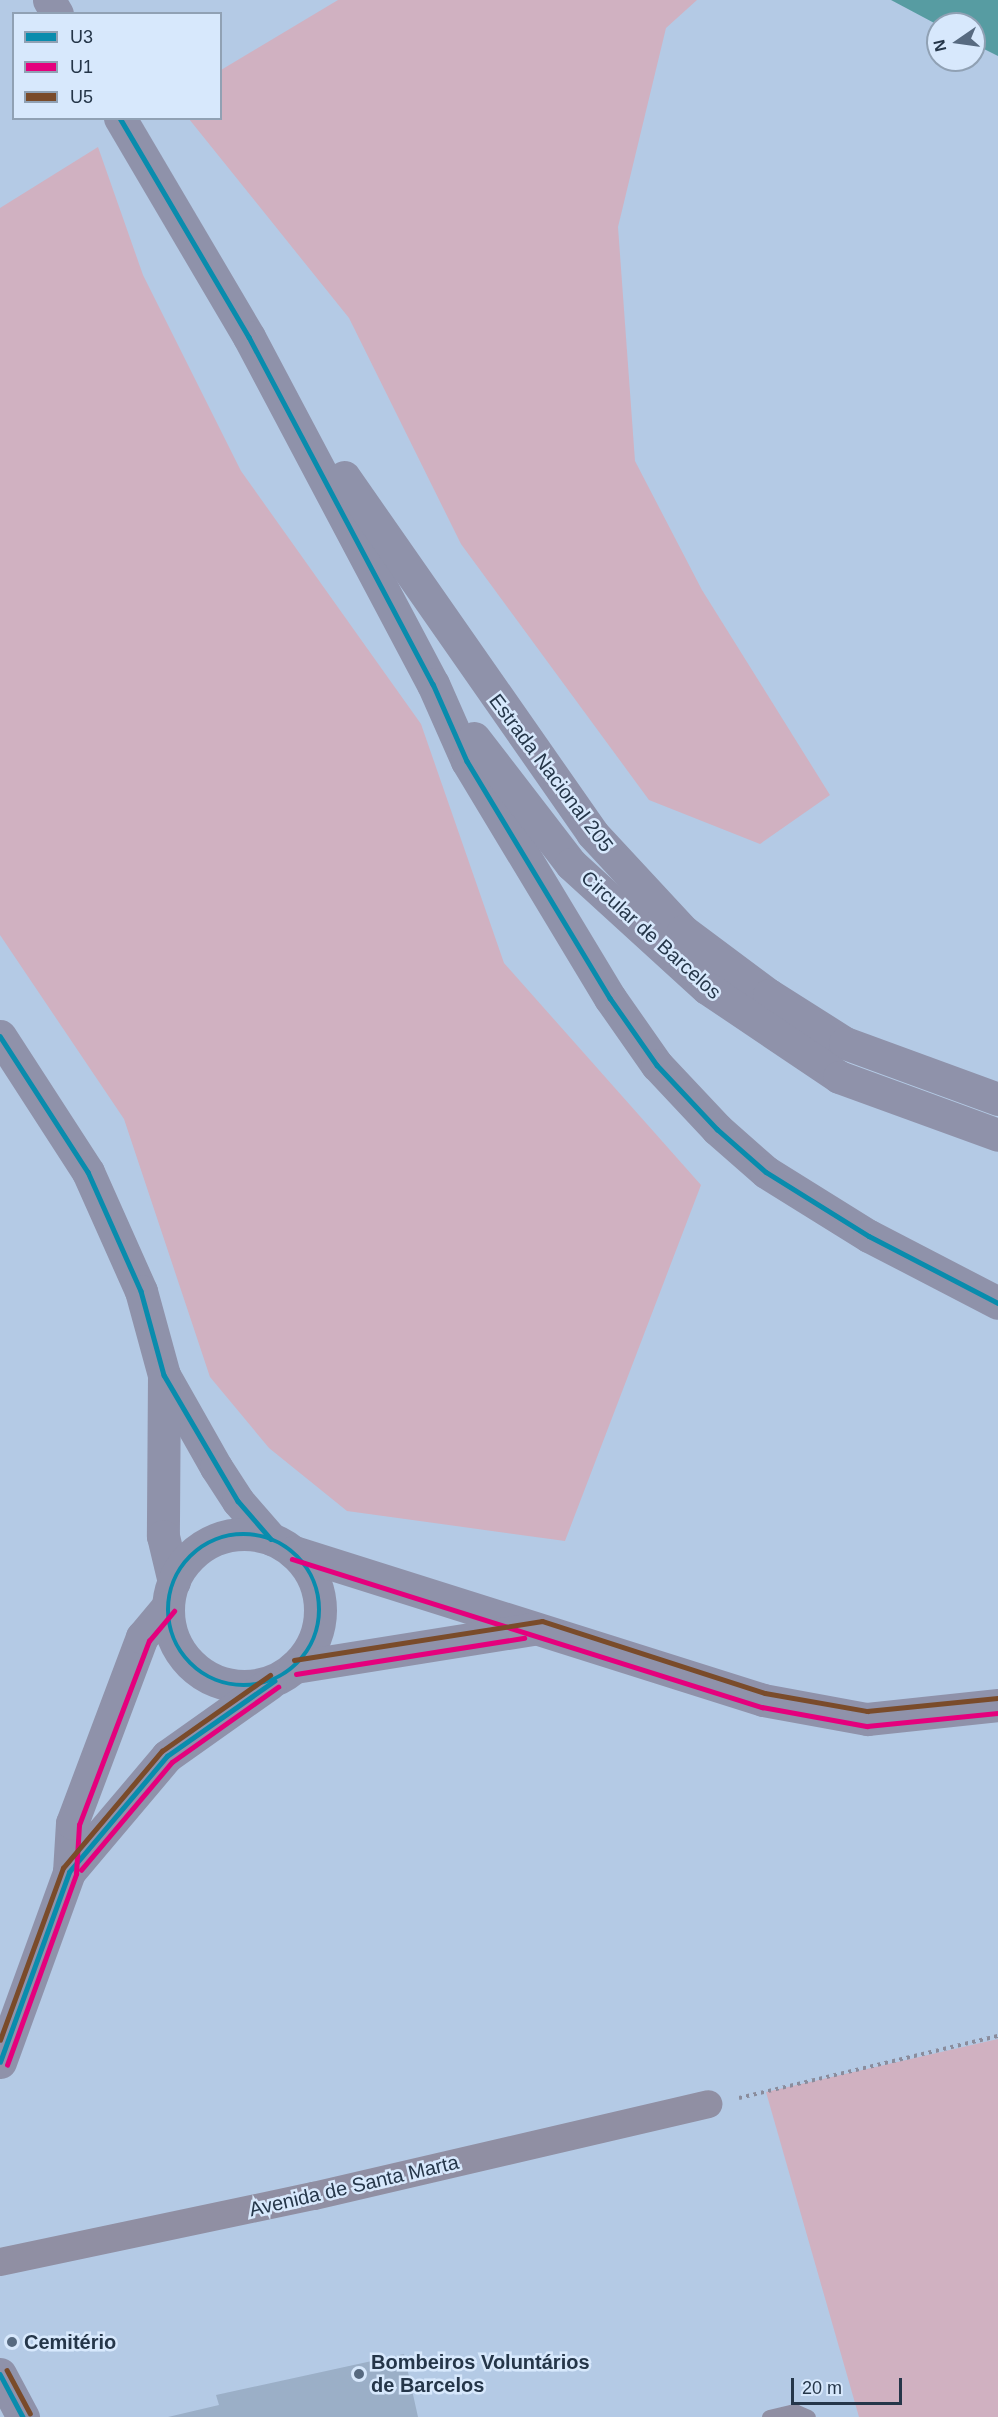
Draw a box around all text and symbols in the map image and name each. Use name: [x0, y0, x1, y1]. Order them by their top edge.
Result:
legend: [12, 12, 222, 120]
north arrow: [926, 12, 986, 72]
text: U3: [70, 27, 93, 47]
text: N: [930, 38, 950, 53]
text: U1: [70, 57, 93, 77]
text: U5: [70, 87, 93, 107]
street label: Estrada Nacional 205: [484, 689, 618, 857]
street label: Circular de Barcelos: [576, 866, 726, 1004]
street label: Avenida de Santa Marta: [247, 2150, 461, 2222]
place label: Cemitério: [24, 2330, 116, 2354]
marker: Cemitério: [5, 2335, 19, 2349]
place label: Bombeiros Voluntários de Barcelos: [371, 2350, 590, 2397]
scale bar: [794, 2366, 905, 2404]
marker: Bombeiros Voluntários de Barcelos: [352, 2367, 366, 2381]
text: 20 m: [802, 2378, 842, 2398]

